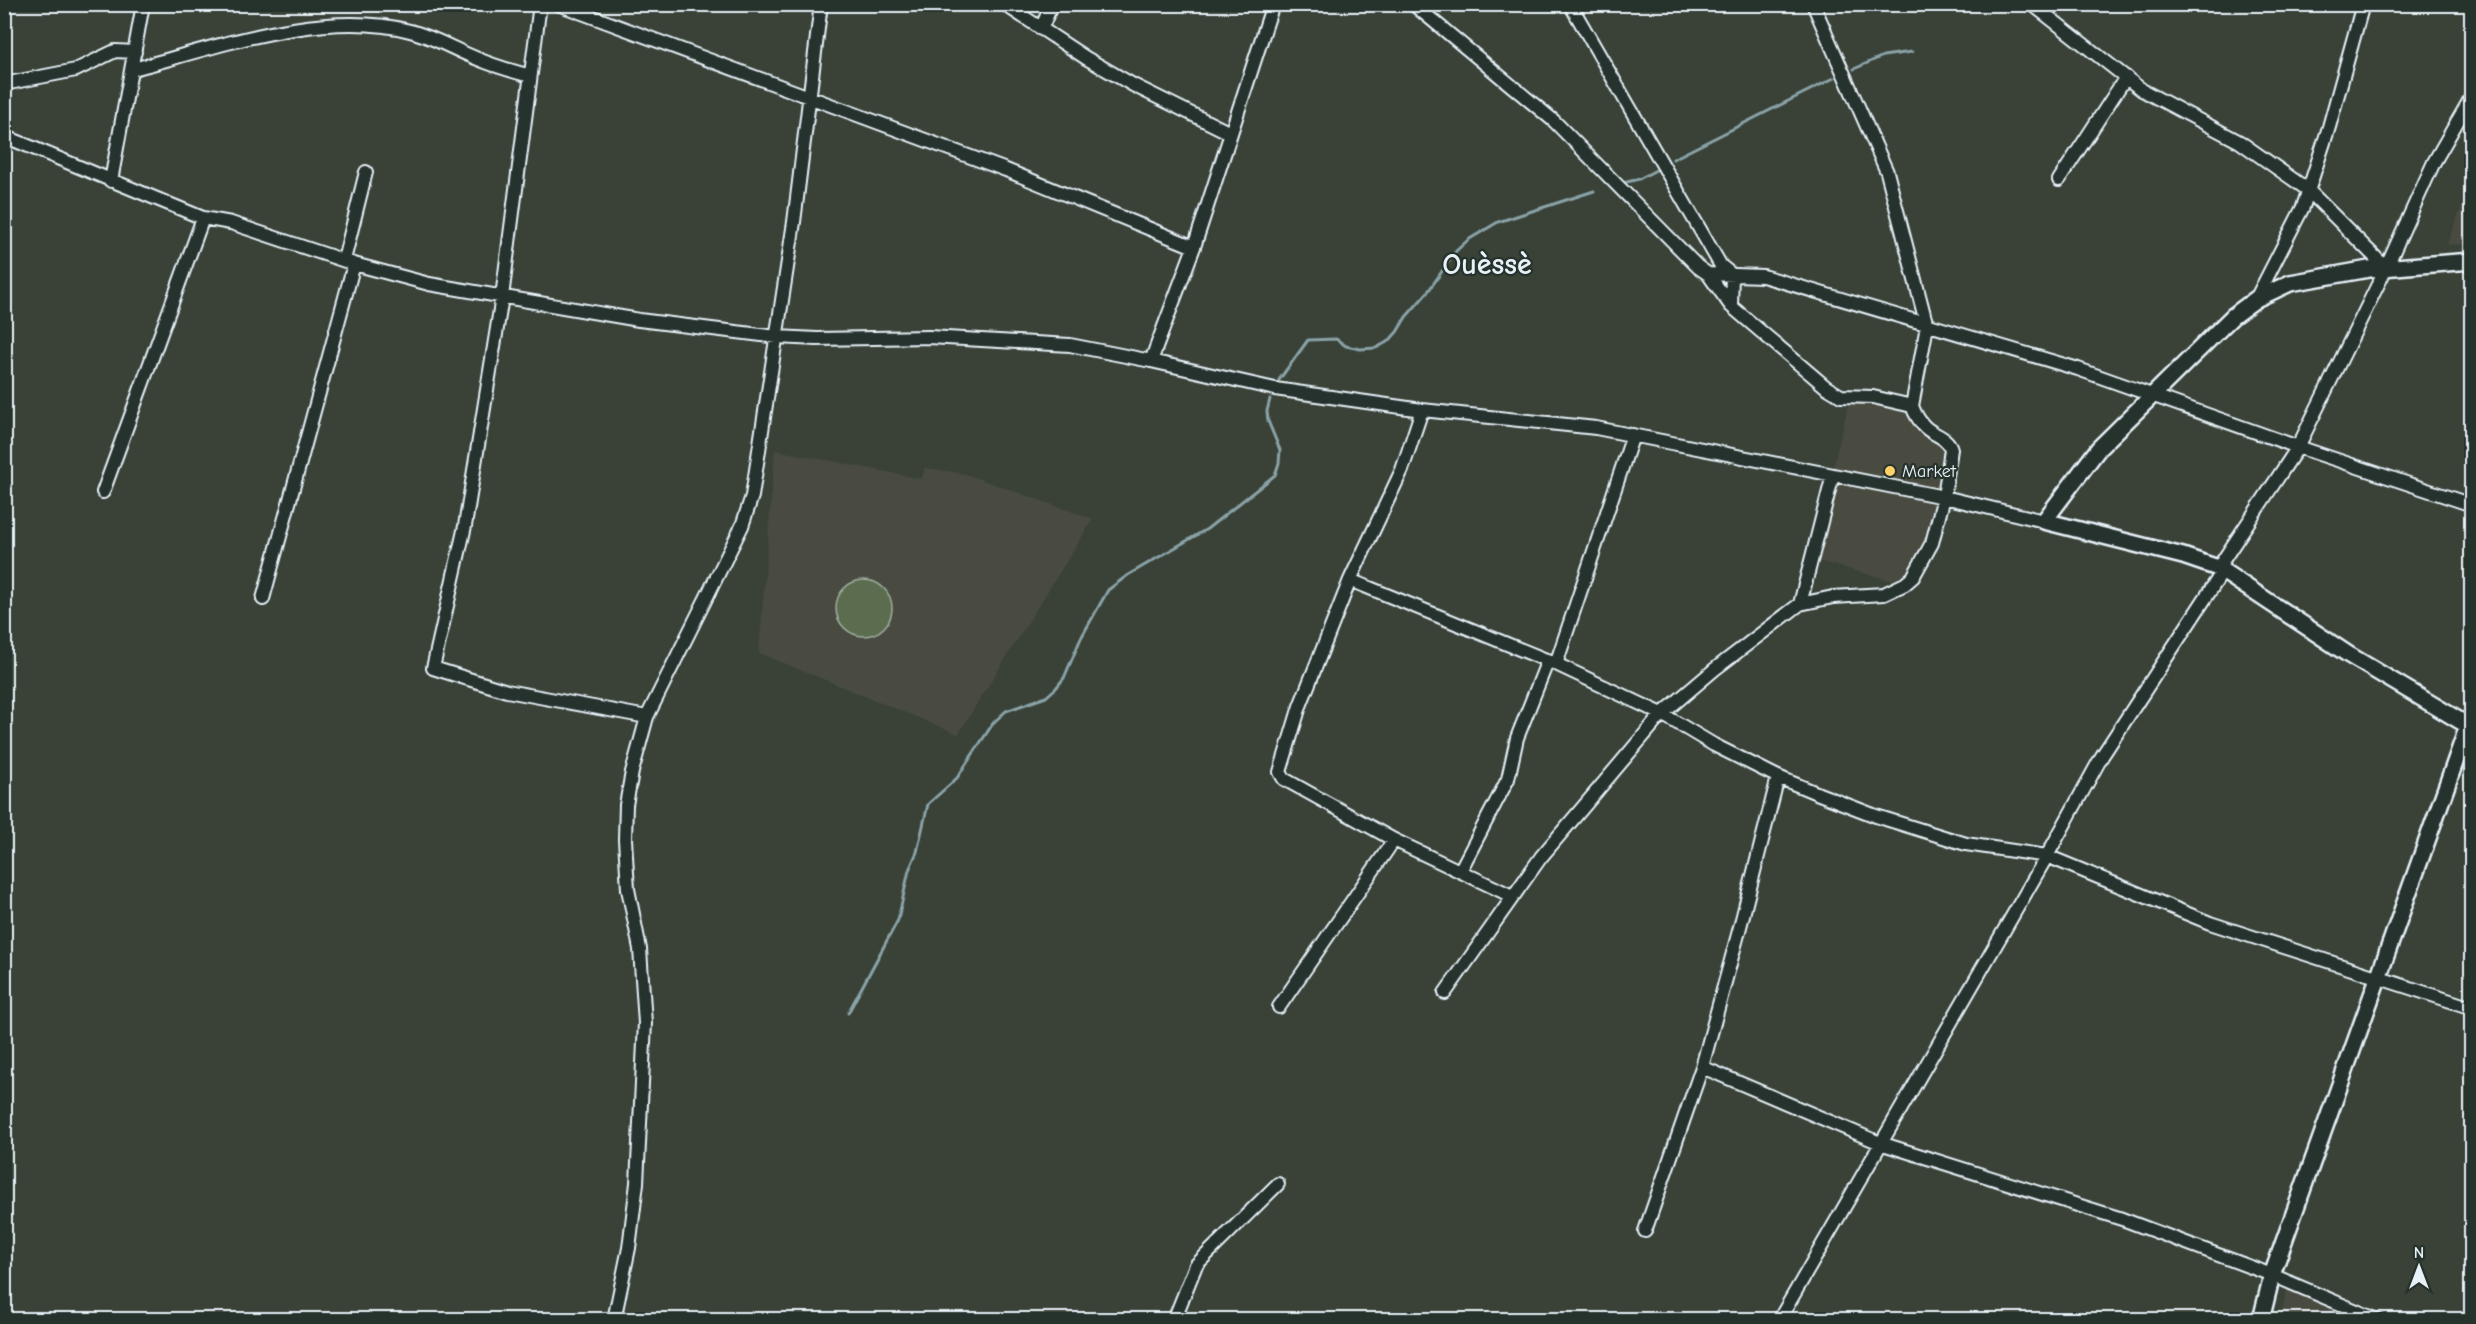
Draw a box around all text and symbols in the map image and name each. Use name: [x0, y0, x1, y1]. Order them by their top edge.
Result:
district label: Ouèssè: [1442, 247, 1532, 282]
place label: Market: [1902, 461, 1957, 482]
marker: Market: [1883, 464, 1897, 478]
north arrow: [2389, 1237, 2449, 1297]
text: N: [2414, 1244, 2424, 1262]

